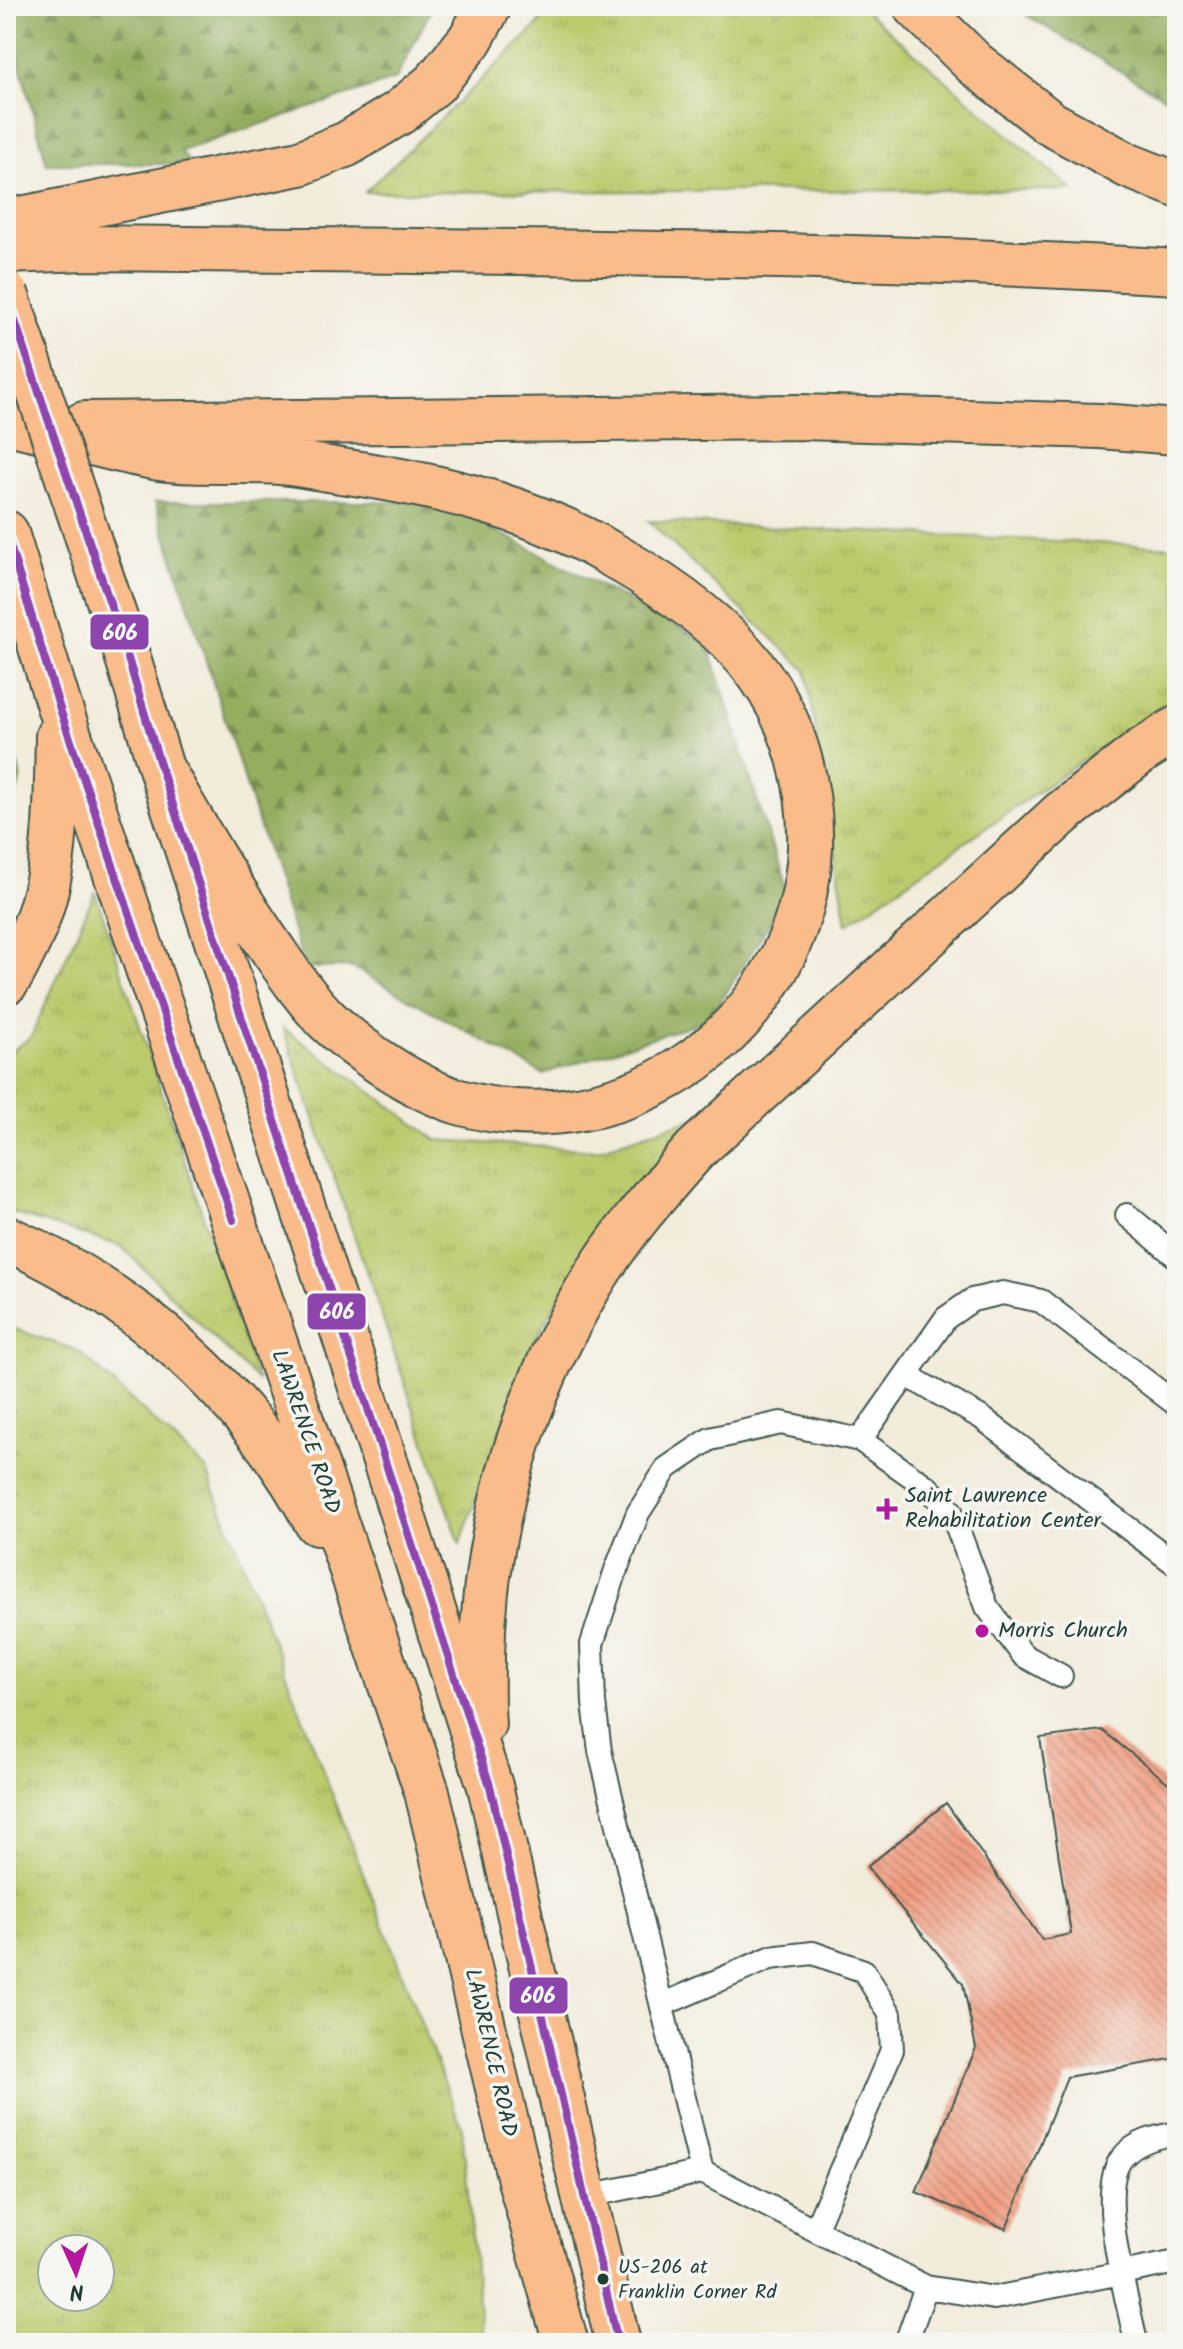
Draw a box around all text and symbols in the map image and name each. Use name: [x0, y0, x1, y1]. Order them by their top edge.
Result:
line badge: 606: [89, 613, 150, 651]
text: 606: [102, 617, 138, 652]
line badge: 606: [306, 1292, 367, 1331]
text: 606: [319, 1296, 355, 1331]
street label: LAWRENCE ROAD: [260, 1345, 350, 1519]
place label: Saint Lawrence Rehabilitation Center: [905, 1479, 1103, 1539]
marker: Saint Lawrence Rehabilitation Center: [876, 1498, 898, 1520]
place label: Morris Church: [998, 1614, 1128, 1649]
marker: Morris Church: [973, 1622, 991, 1640]
street label: LAWRENCE ROAD: [454, 1965, 526, 2141]
line badge: 606: [508, 1976, 569, 2015]
text: 606: [520, 1980, 556, 2015]
north arrow: [36, 2233, 116, 2313]
place label: US-206 at Franklin Corner Rd: [618, 2252, 777, 2309]
marker: US-206 at Franklin Corner Rd: [595, 2271, 611, 2287]
text: N: [69, 2273, 85, 2308]

